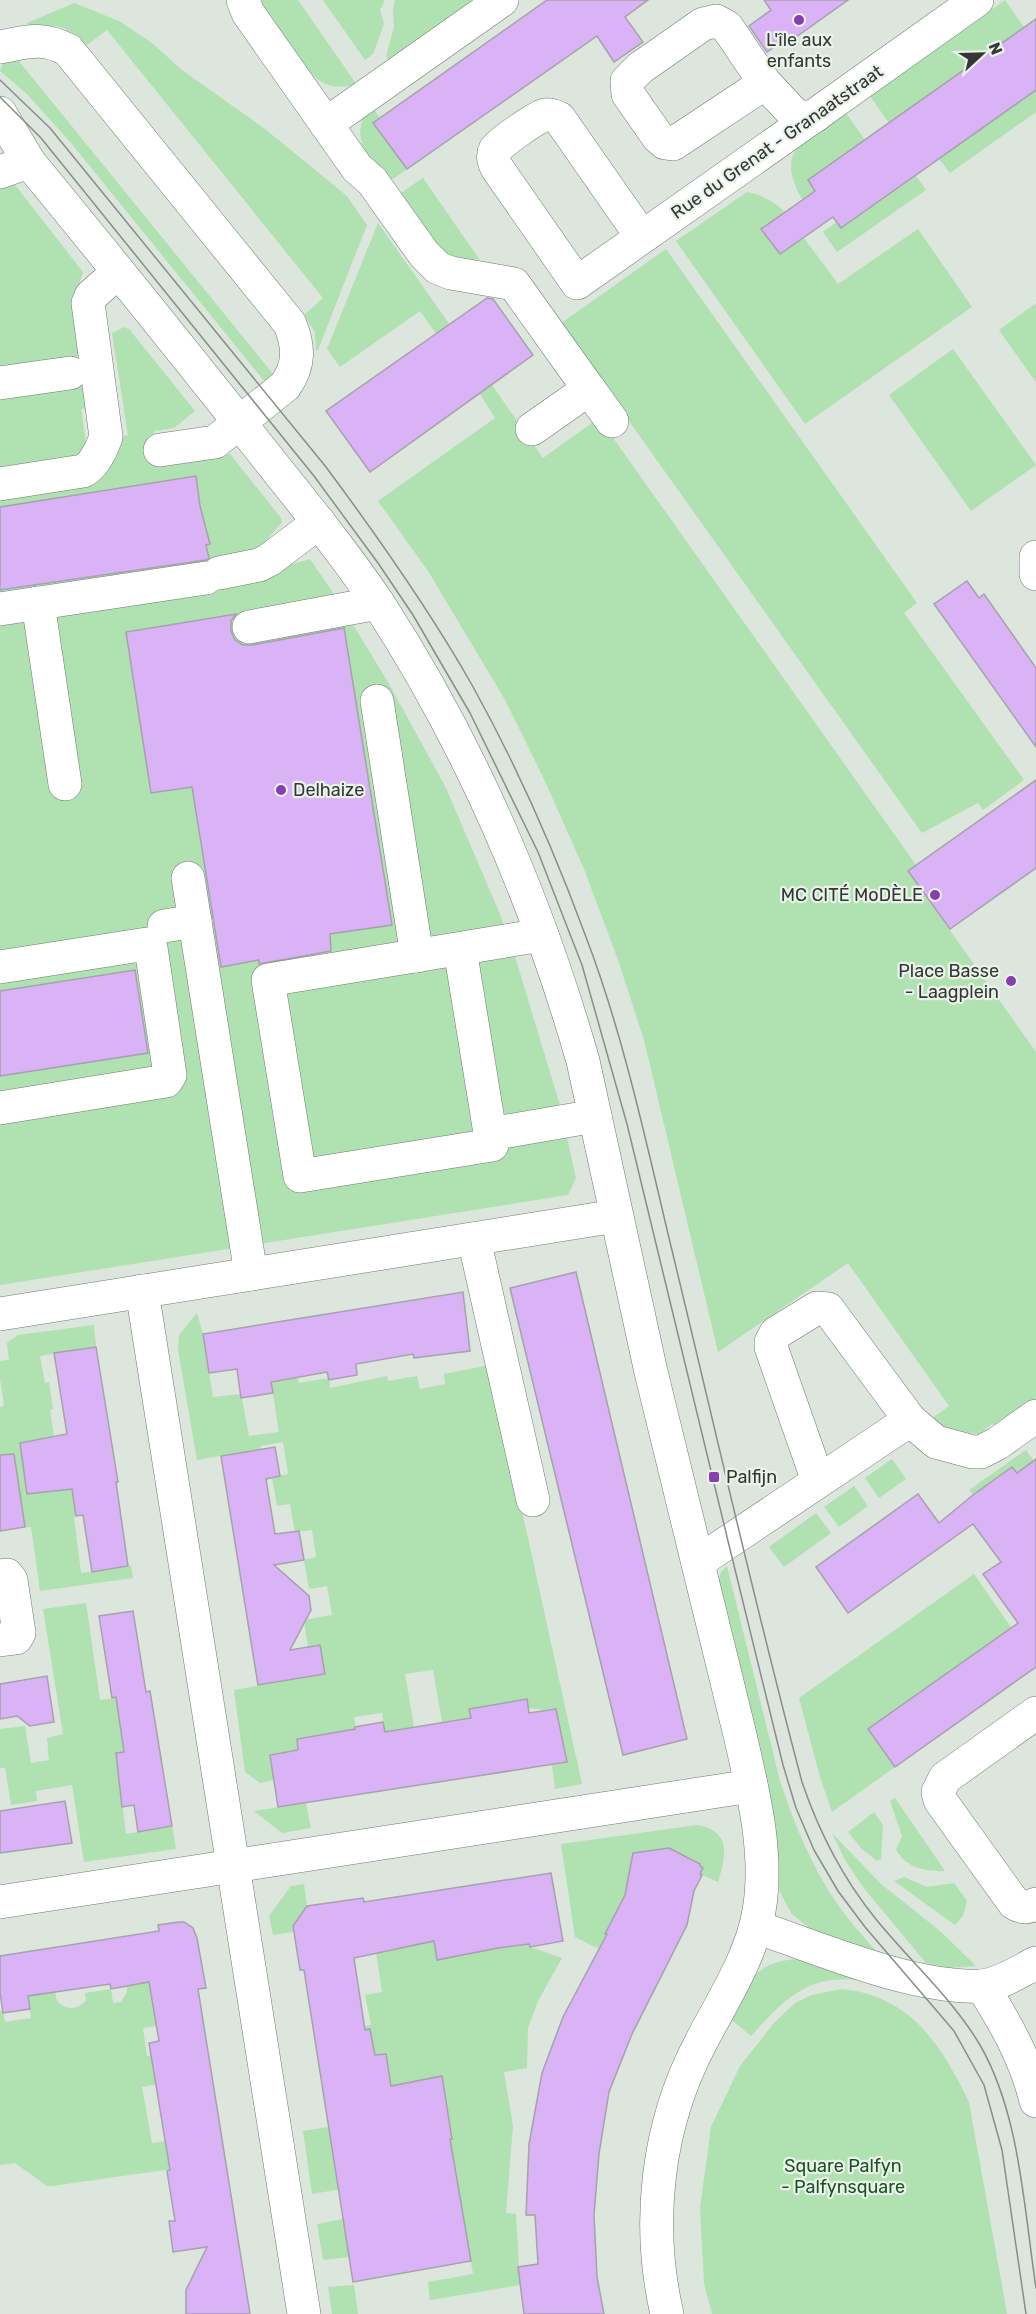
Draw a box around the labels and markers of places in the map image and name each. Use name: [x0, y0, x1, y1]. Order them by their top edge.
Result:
marker: L'île aux enfants: [792, 13, 806, 27]
place label: L'île aux enfants: [766, 29, 832, 72]
place label: Delhaize: [293, 779, 364, 801]
marker: Delhaize: [274, 783, 288, 797]
place label: MC CITÉ MoDÈLE: [781, 884, 923, 906]
marker: MC CITÉ MoDÈLE: [928, 888, 942, 902]
place label: Place Basse - Laagplein: [898, 960, 999, 1003]
marker: Place Basse - Laagplein: [1004, 974, 1018, 988]
place label: Palfijn: [726, 1466, 777, 1488]
marker: Palfijn: [707, 1470, 721, 1484]

